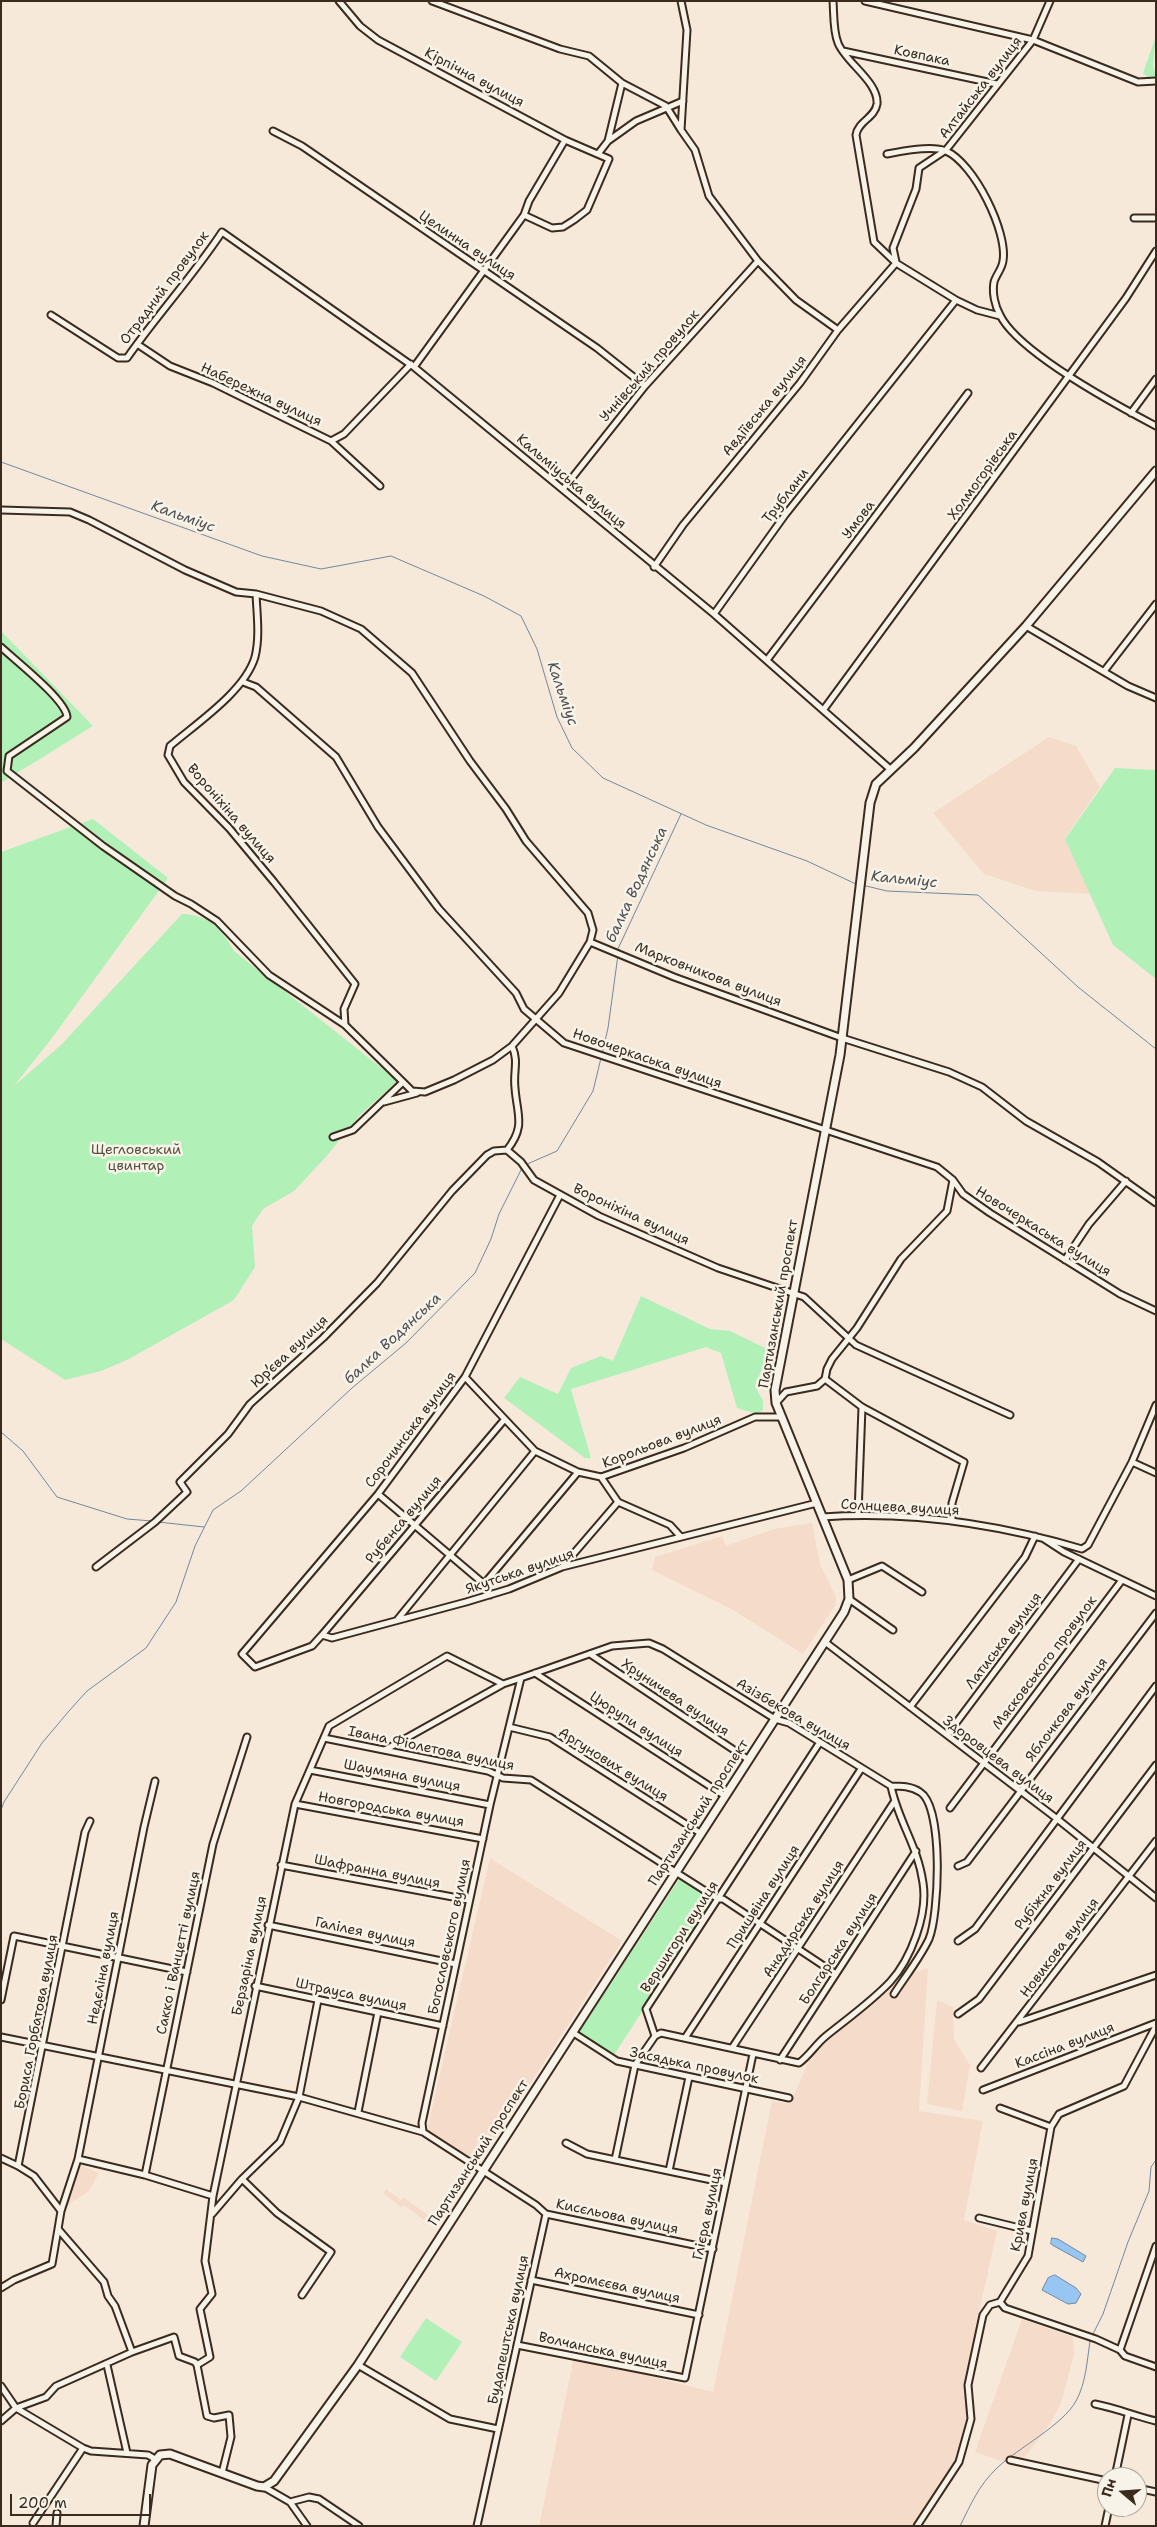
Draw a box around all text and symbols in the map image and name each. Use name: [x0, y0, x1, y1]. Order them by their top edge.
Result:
street label: Алтайська вулиця: [936, 34, 1026, 142]
street label: Ковпака: [892, 42, 952, 70]
street label: Кiрпiчна вулиця: [421, 45, 527, 111]
street label: Целинна вулиця: [415, 207, 519, 285]
street label: Отрадний провулок: [117, 228, 213, 348]
street label: Учнівський провулок: [597, 307, 703, 425]
street label: Авдіївська вулиця: [719, 352, 811, 460]
street label: Набережна вулиця: [198, 360, 324, 430]
street label: Холмогорівська: [945, 427, 1021, 523]
street label: Кальміуська вулиця: [513, 431, 629, 533]
street label: Трублани: [759, 465, 813, 527]
water label: Кальміус: [149, 497, 217, 537]
street label: Умова: [839, 497, 879, 543]
water label: Кальміус: [543, 660, 581, 728]
street label: Вороніхіна вулиця: [183, 761, 279, 867]
water label: балка Водянська: [602, 824, 672, 946]
water label: Кальміус: [870, 868, 938, 892]
street label: Марковникова вулиця: [632, 939, 784, 1011]
street label: Новочеркаська вулиця: [570, 1026, 724, 1092]
park label: Щегловський цвинтар: [91, 1142, 181, 1174]
street label: Вороніхіна вулиця: [570, 1181, 692, 1249]
street label: Новочеркаська вулиця: [972, 1183, 1114, 1281]
street label: Партизанський проспект: [756, 1218, 802, 1390]
water label: балка Водянська: [341, 1289, 445, 1389]
street label: Юр’єва вулиця: [248, 1312, 332, 1392]
street label: Сорочинська вулиця: [362, 1369, 460, 1491]
street label: Корольова вулиця: [600, 1412, 724, 1472]
street label: Рубенса вулиця: [362, 1473, 446, 1567]
street label: Солнцева вулиця: [840, 1497, 960, 1519]
street label: Якутська вулиця: [464, 1546, 576, 1598]
street label: Латиська вулиця: [962, 1589, 1046, 1693]
street label: Мясковського провулок: [989, 1593, 1101, 1733]
street label: Яблочкова вулиця: [1022, 1655, 1112, 1765]
street label: Хруничева вулиця: [618, 1656, 732, 1740]
street label: Азізбекова вулиця: [733, 1675, 853, 1755]
street label: Цюрупи вулиця: [586, 1689, 686, 1761]
street label: Здоровцева вулиця: [939, 1713, 1057, 1807]
street label: Івана Фіолетова вулиця: [346, 1723, 516, 1775]
street label: Аргунових вулиця: [555, 1724, 671, 1806]
street label: Партизанський проспект: [645, 1737, 753, 1889]
street label: Шаумяна вулиця: [342, 1756, 462, 1796]
street label: Новгородська вулиця: [317, 1789, 465, 1831]
street label: Рубіжна вулиця: [1011, 1836, 1091, 1934]
street label: Пришвіна вулиця: [724, 1842, 804, 1952]
street label: Шафранна вулиця: [312, 1852, 442, 1892]
street label: Богословського вулиця: [425, 1857, 475, 2017]
street label: Анадирська вулиця: [760, 1857, 848, 1981]
street label: Сакко і Ванцетті вулиця: [153, 1870, 205, 2036]
street label: Вершигори вулиця: [638, 1878, 722, 1996]
street label: Болгарська вулиця: [796, 1890, 882, 2008]
street label: Берзаріна вулиця: [229, 1894, 271, 2018]
street label: Новикова вулиця: [1017, 1895, 1103, 2001]
street label: Недєліна вулиця: [85, 1910, 123, 2026]
street label: Галілея вулиця: [313, 1914, 417, 1952]
street label: Бориса Горбатова вулиця: [12, 1933, 62, 2111]
street label: Штрауса вулиця: [294, 1975, 408, 2015]
street label: Кассіна вулиця: [1013, 2019, 1117, 2073]
street label: Засядька провулок: [628, 2044, 760, 2088]
street label: Партизанський проспект: [425, 2077, 533, 2229]
street label: Крива вулиця: [1008, 2157, 1042, 2253]
street label: Глієра вулиця: [690, 2166, 726, 2262]
street label: Кисєльова вулиця: [554, 2196, 680, 2238]
street label: Будапештська вулиця: [485, 2254, 533, 2406]
street label: Ахромєєва вулиця: [552, 2264, 682, 2308]
street label: Волчанська вулиця: [537, 2329, 669, 2373]
north arrow: [1097, 2467, 1147, 2517]
text: Пн: [1097, 2476, 1120, 2499]
scale bar: [12, 2484, 154, 2516]
text: 200 m: [18, 2493, 67, 2513]

